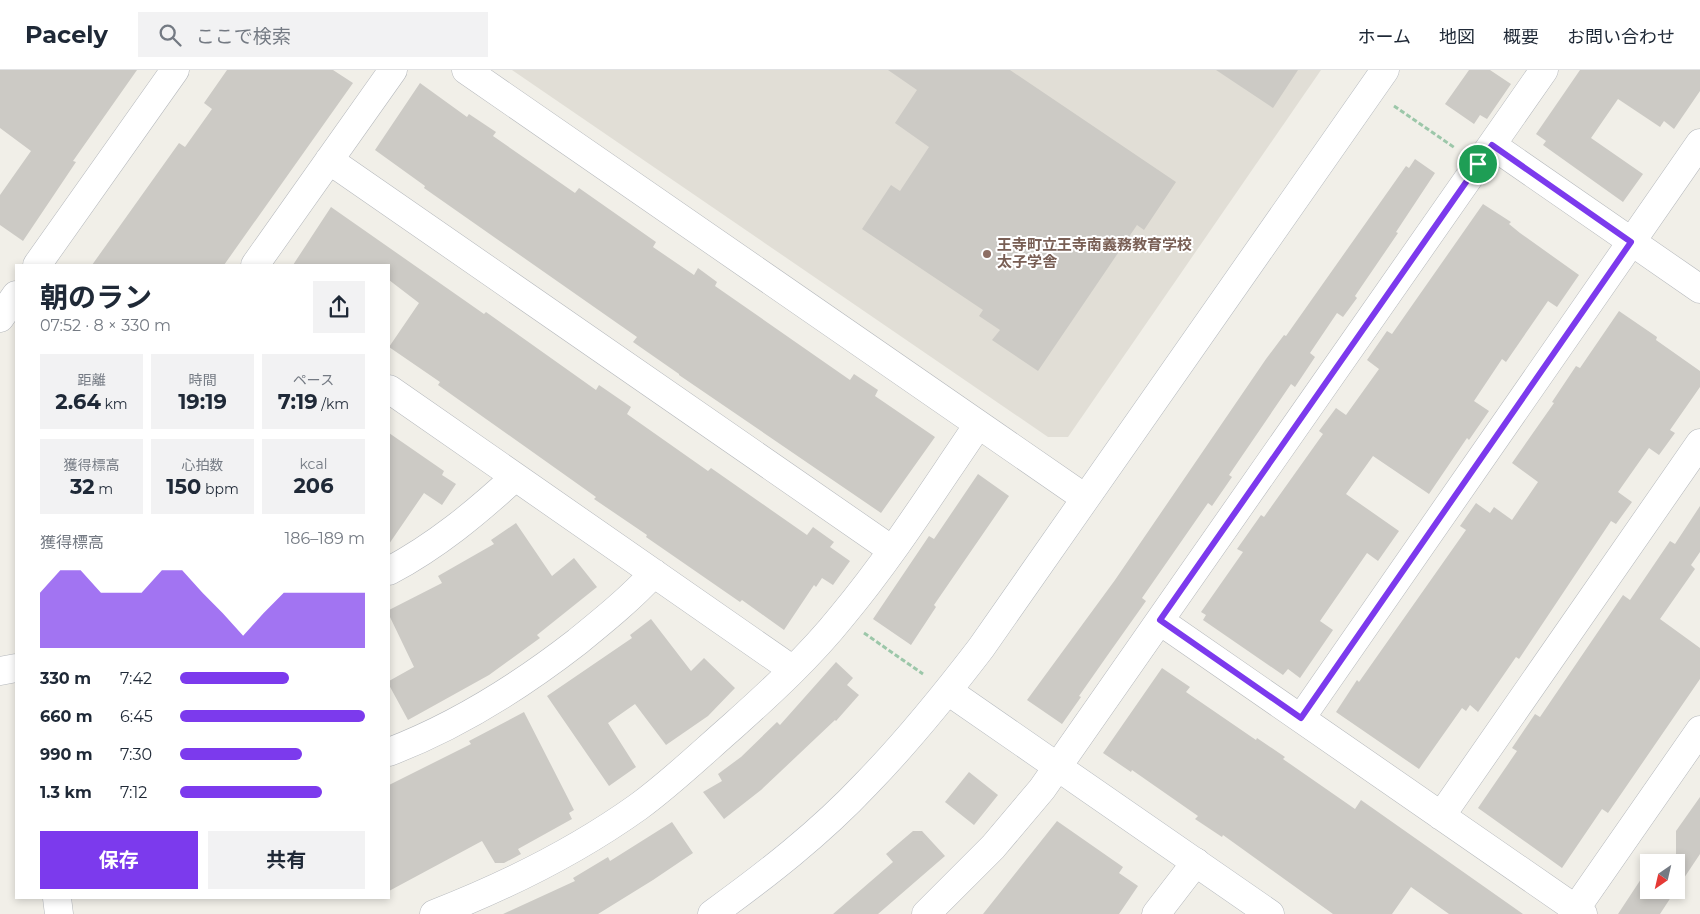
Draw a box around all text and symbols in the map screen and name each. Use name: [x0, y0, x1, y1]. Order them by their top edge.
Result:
search box: [138, 12, 488, 57]
text: Pacely: [25, 20, 108, 49]
icon: search: [156, 21, 184, 49]
text: ここで検索: [196, 25, 291, 48]
text: ホーム: [1358, 26, 1411, 48]
text: 地図: [1439, 26, 1475, 48]
text: 概要: [1503, 26, 1539, 48]
text: お問い合わせ: [1567, 26, 1675, 48]
pin: [1457, 143, 1499, 185]
icon: arrive: [1464, 150, 1492, 178]
place label: 王寺町立王寺南義務教育学校 太子学舎: [997, 235, 1192, 271]
marker: 王寺町立王寺南義務教育学校 太子学舎: [981, 248, 993, 260]
text: 朝のラン: [40, 280, 152, 314]
button: share: [313, 281, 365, 333]
text: 07:52 · 8 × 330 m: [40, 316, 171, 335]
text: 距離: [78, 371, 106, 389]
text: 時間: [189, 371, 217, 389]
text: ペース: [293, 371, 334, 389]
text: 2.64: [55, 389, 101, 414]
text: 19:19: [178, 389, 227, 414]
text: 7:19: [278, 389, 318, 414]
text: km: [101, 395, 128, 413]
text: /km: [318, 395, 349, 413]
text: kcal: [300, 455, 327, 473]
text: 獲得標高: [64, 456, 120, 474]
text: 心拍数: [182, 456, 224, 474]
text: 206: [293, 473, 334, 498]
text: 32: [70, 474, 95, 499]
text: 150: [166, 474, 201, 499]
text: m: [95, 480, 113, 498]
text: bpm: [201, 480, 239, 498]
text: 186–189 m: [285, 529, 365, 548]
text: 獲得標高: [40, 533, 104, 552]
text: 330 m: [40, 669, 91, 688]
text: 7:42: [120, 669, 152, 688]
text: 660 m: [40, 707, 93, 726]
text: 6:45: [120, 707, 153, 726]
text: 990 m: [40, 745, 93, 764]
text: 7:30: [120, 745, 152, 764]
text: 1.3 km: [40, 783, 92, 802]
text: 7:12: [120, 783, 147, 802]
button: 保存: [40, 831, 198, 889]
button: 共有: [208, 831, 365, 889]
north arrow: [1640, 854, 1685, 899]
map controls: [1640, 854, 1685, 899]

